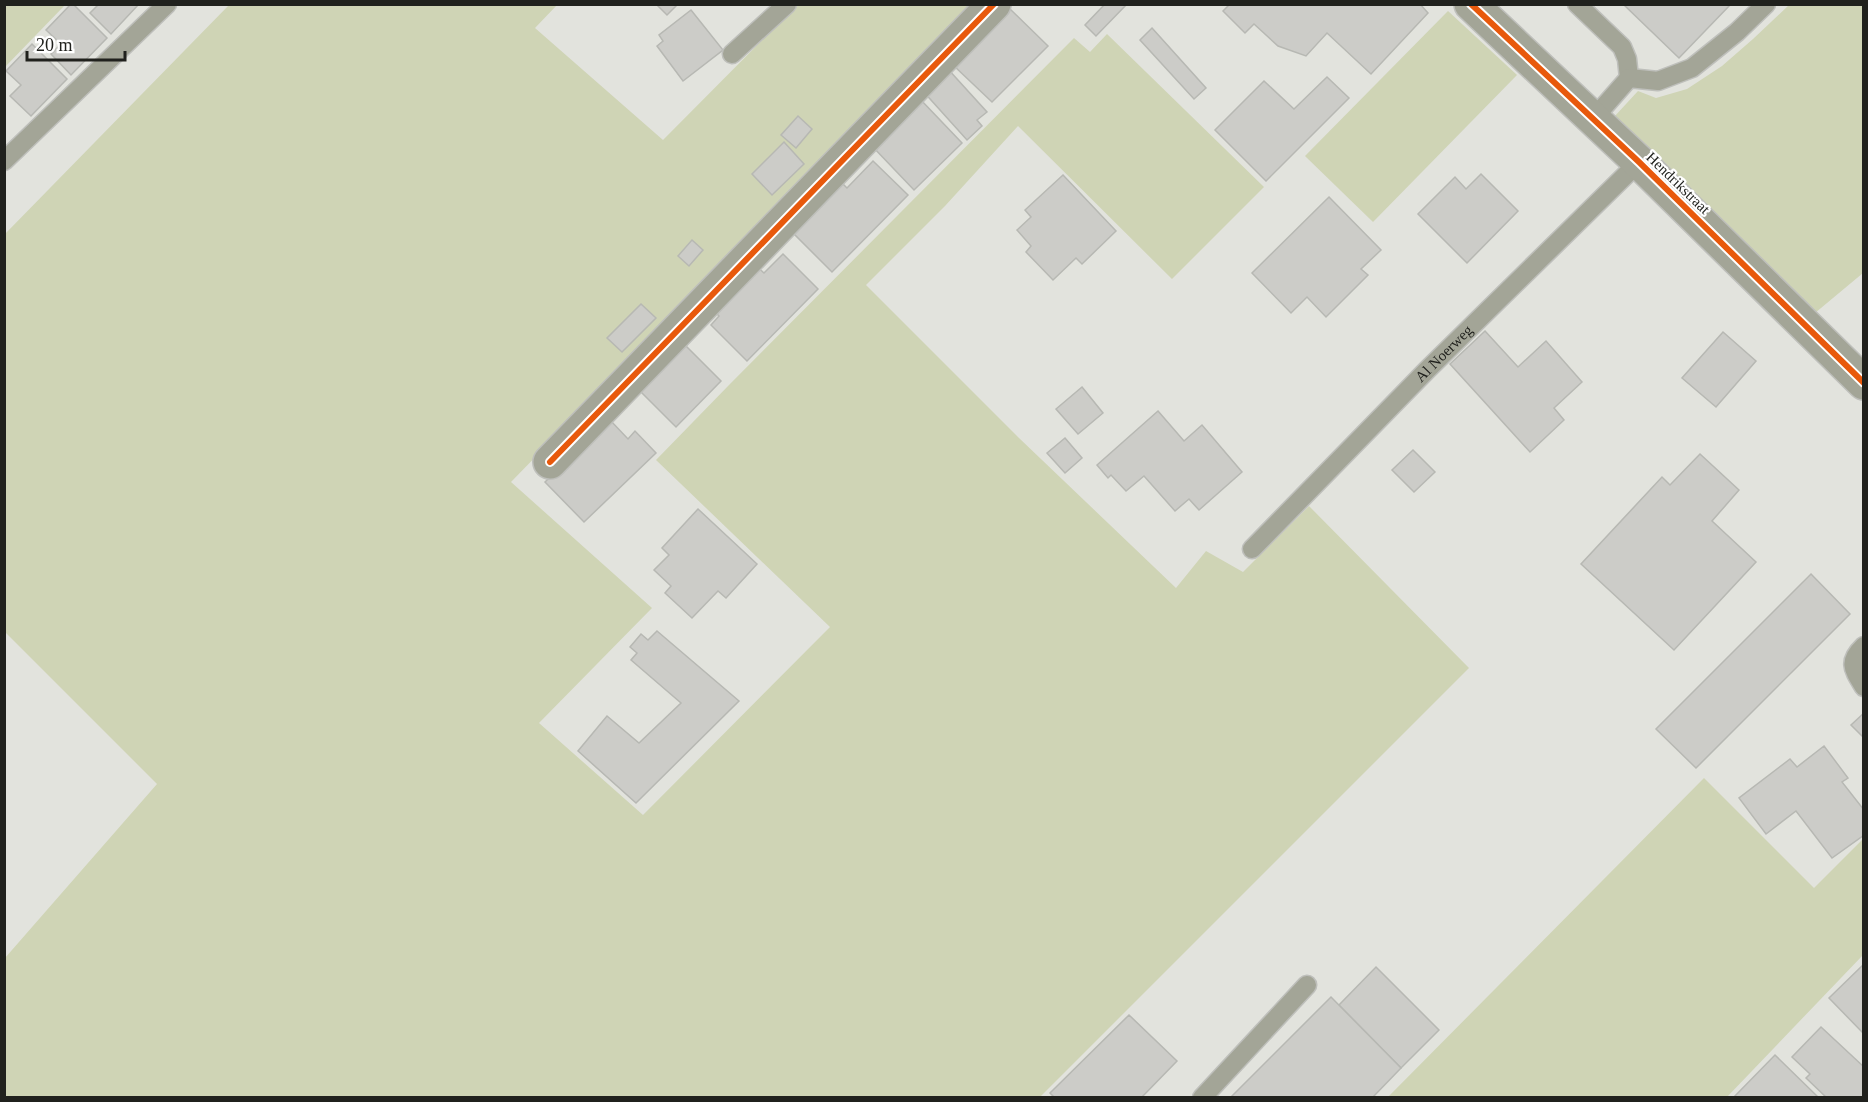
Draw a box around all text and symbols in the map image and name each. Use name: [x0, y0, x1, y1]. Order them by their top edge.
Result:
scale bar: [27, 24, 124, 62]
text: 20 m: [36, 35, 73, 55]
street label: Hendrikstraat: [1643, 149, 1714, 218]
street label: Al Noerweg: [1412, 322, 1476, 385]

